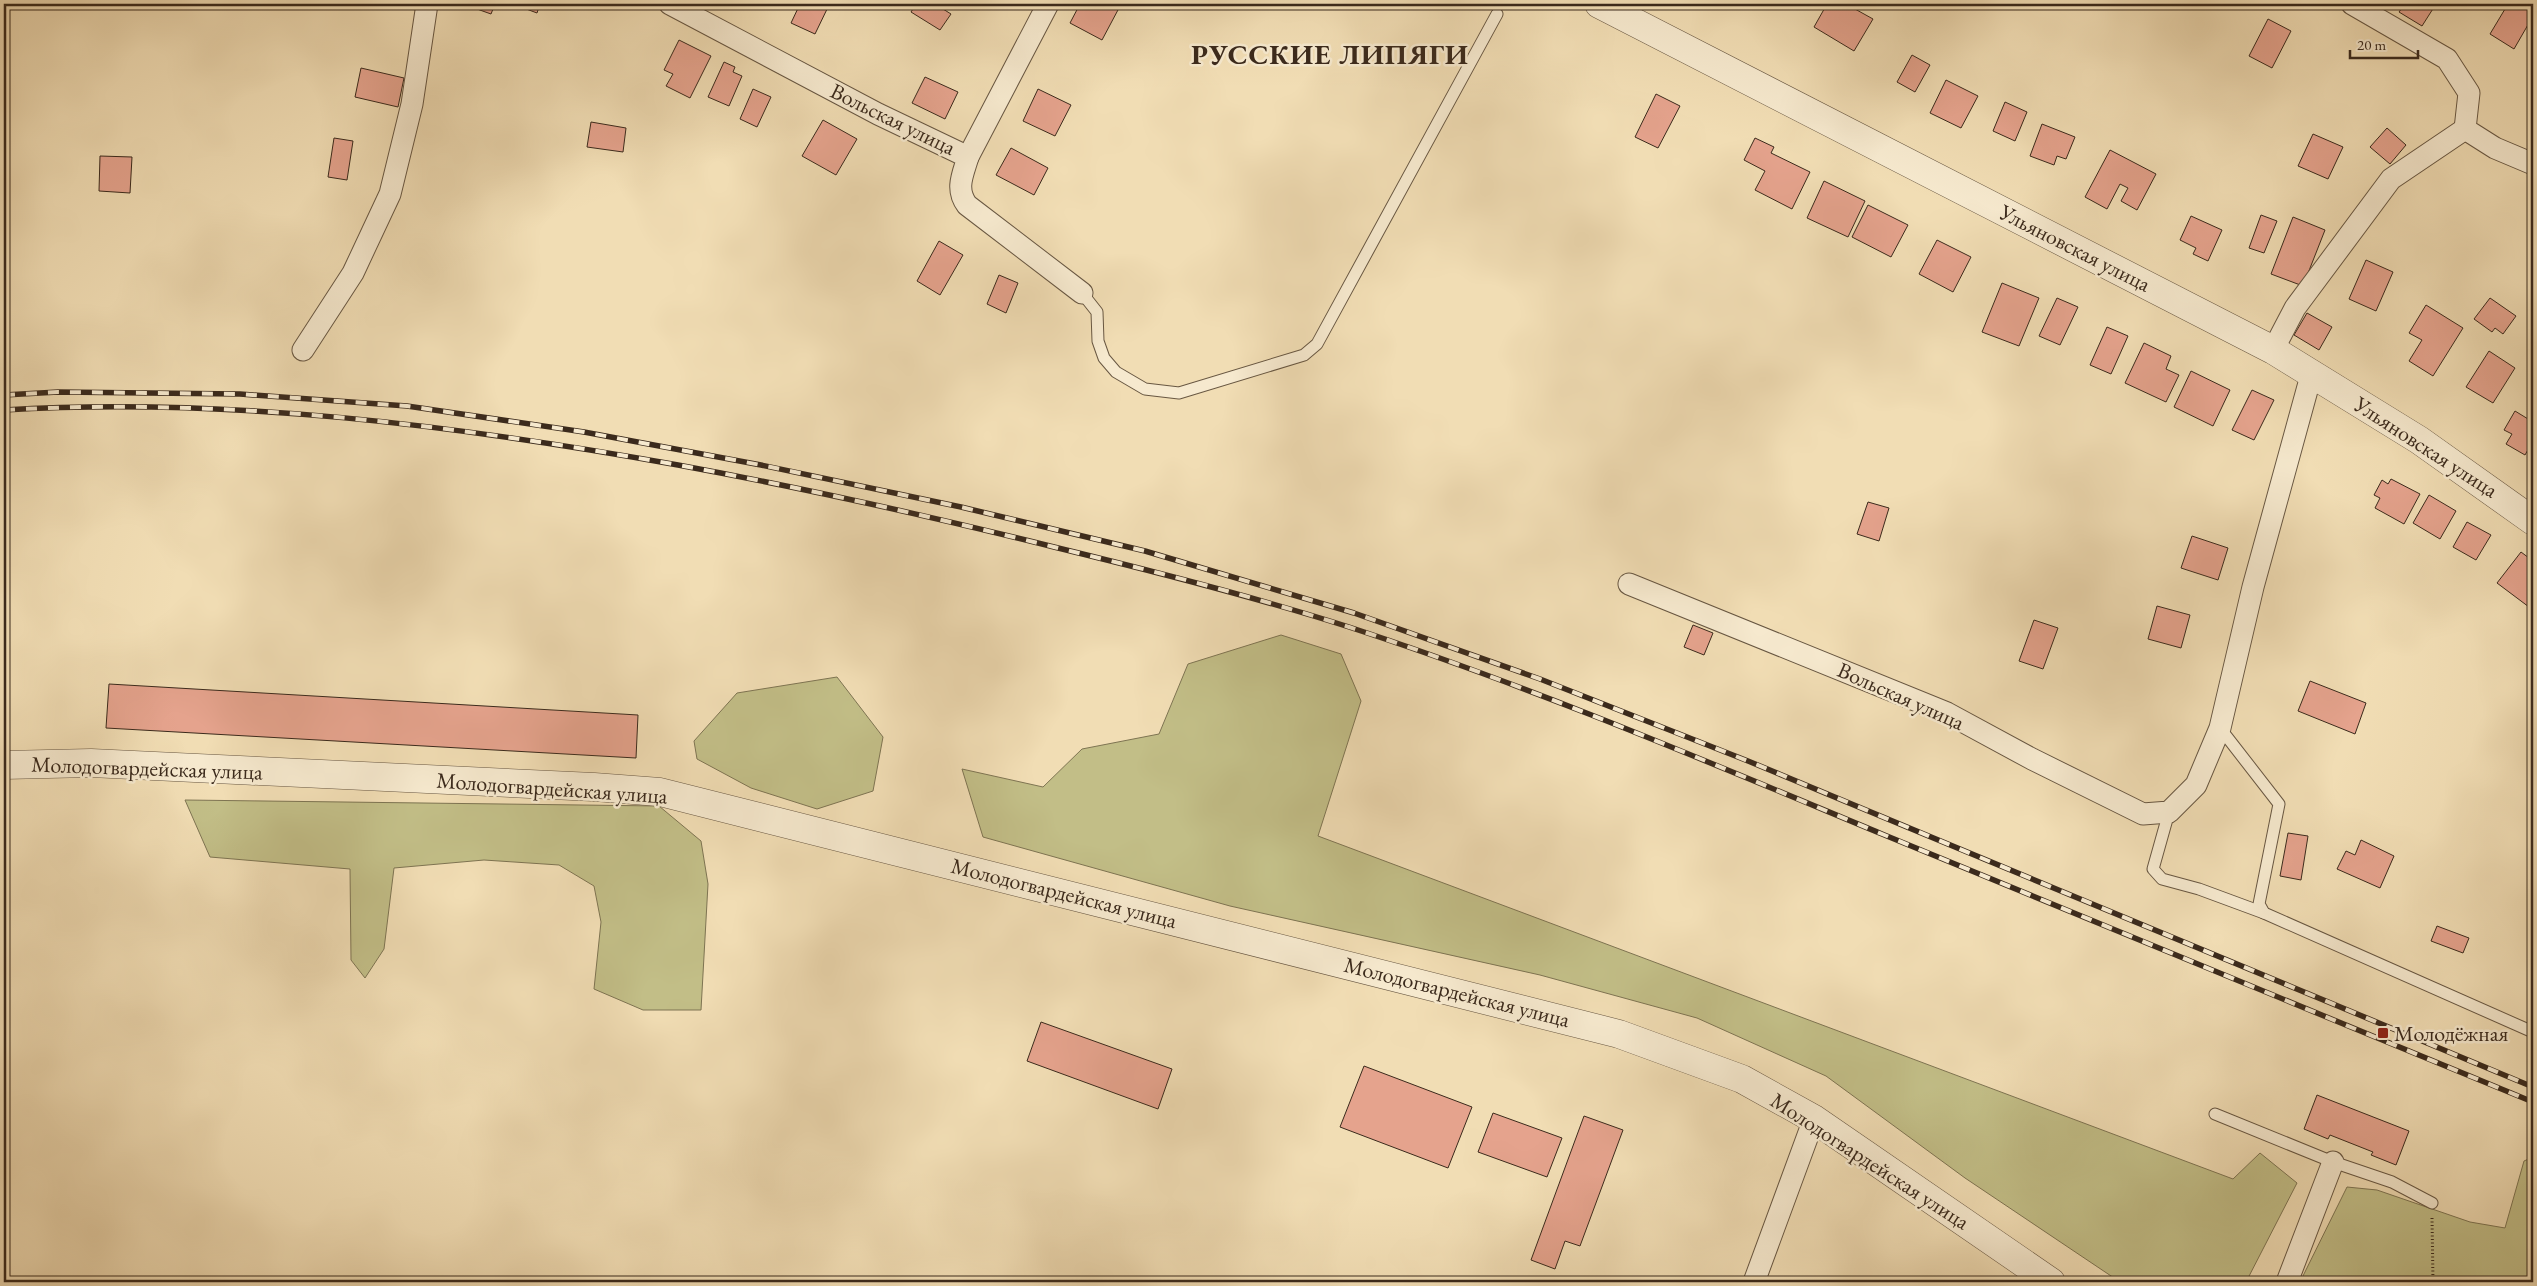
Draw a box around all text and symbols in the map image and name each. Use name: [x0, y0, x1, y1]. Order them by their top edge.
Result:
scale bar: [2350, 28, 2417, 60]
text: 20 m: [2357, 35, 2386, 54]
district label: РУССКИЕ ЛИПЯГИ: [1191, 36, 1469, 72]
street label: Вольская улица: [826, 76, 961, 162]
street label: Ульяновская улица: [1994, 197, 2156, 299]
street label: Ульяновская улица: [2348, 389, 2504, 504]
street label: Вольская улица: [1833, 655, 1969, 737]
street label: Молодогвардейская улица: [31, 749, 264, 787]
street label: Молодогвардейская улица: [435, 765, 669, 811]
street label: Молодогвардейская улица: [948, 851, 1180, 935]
street label: Молодогвардейская улица: [1341, 950, 1573, 1034]
place label: Молодёжная: [2394, 1019, 2509, 1048]
marker: Молодёжная: [2376, 1026, 2390, 1040]
street label: Молодогвардейская улица: [1765, 1086, 1975, 1236]

